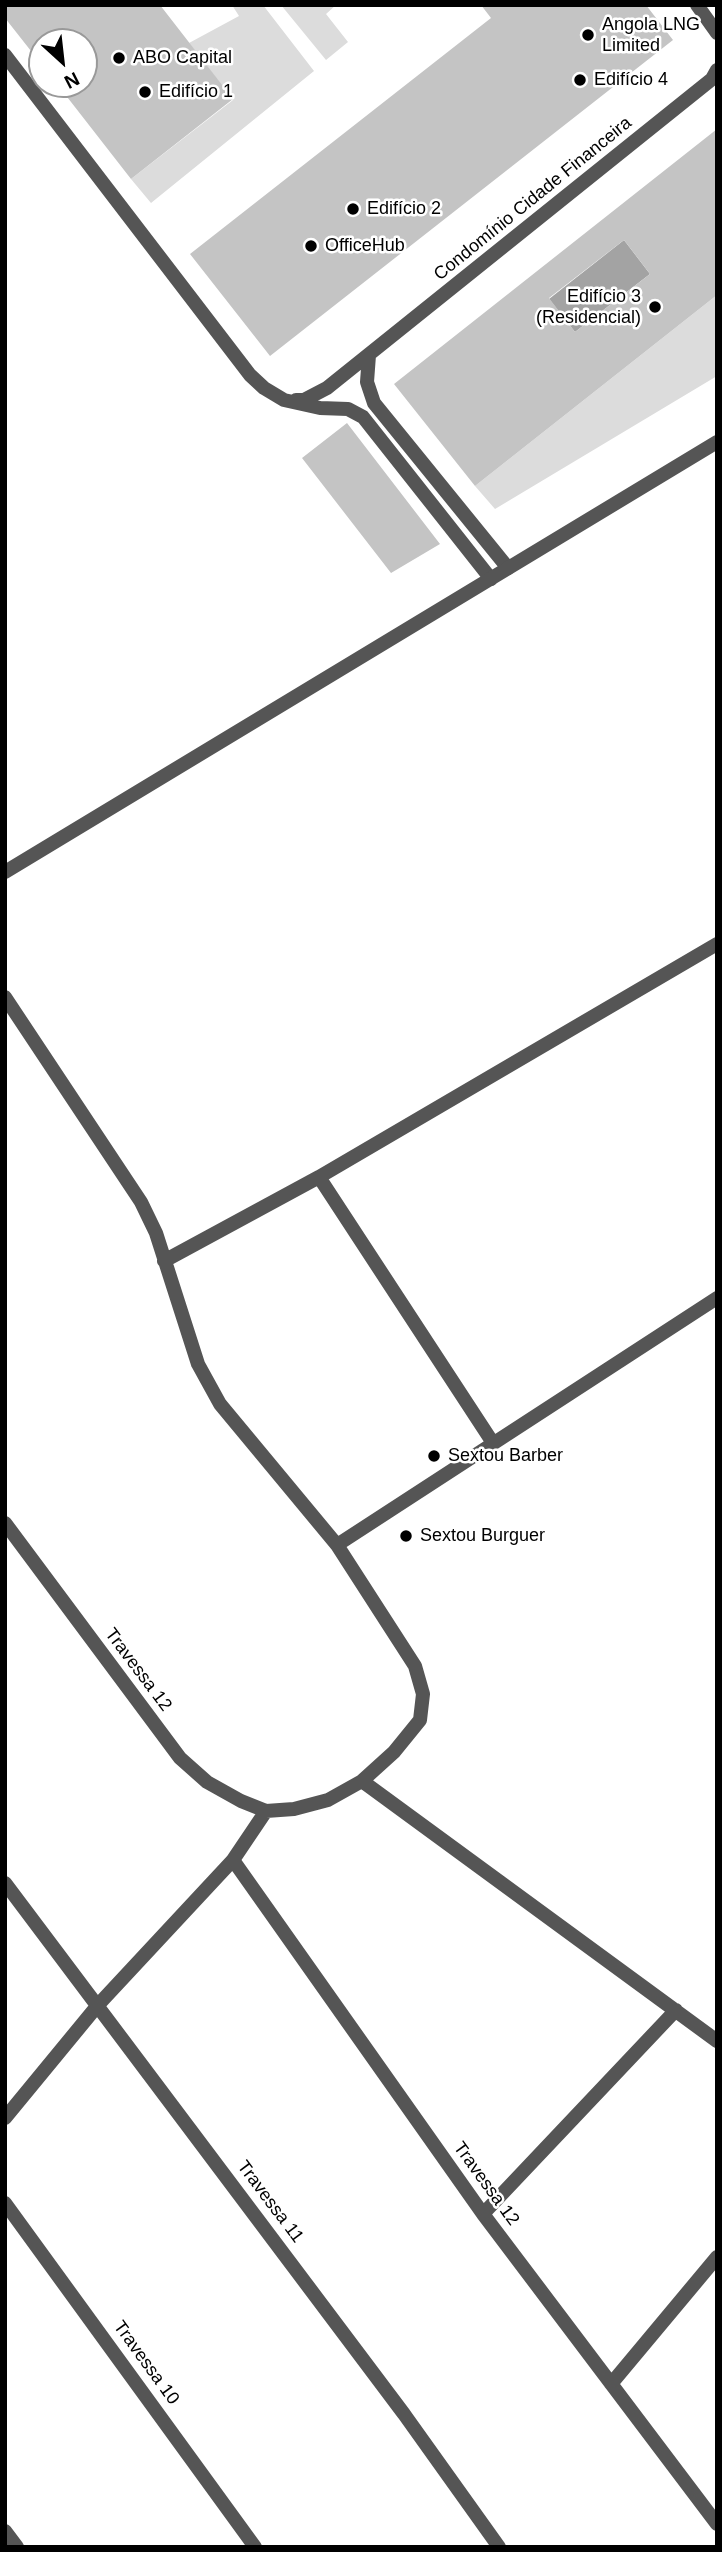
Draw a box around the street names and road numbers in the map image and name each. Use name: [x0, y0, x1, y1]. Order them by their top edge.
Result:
street label: Condomínio Cidade Financeira: [430, 113, 636, 285]
street label: Travessa 12: [100, 1624, 176, 1716]
street label: Travessa 12: [448, 2138, 524, 2230]
street label: Travessa 11: [232, 2157, 308, 2247]
street label: Travessa 10: [108, 2317, 184, 2409]

